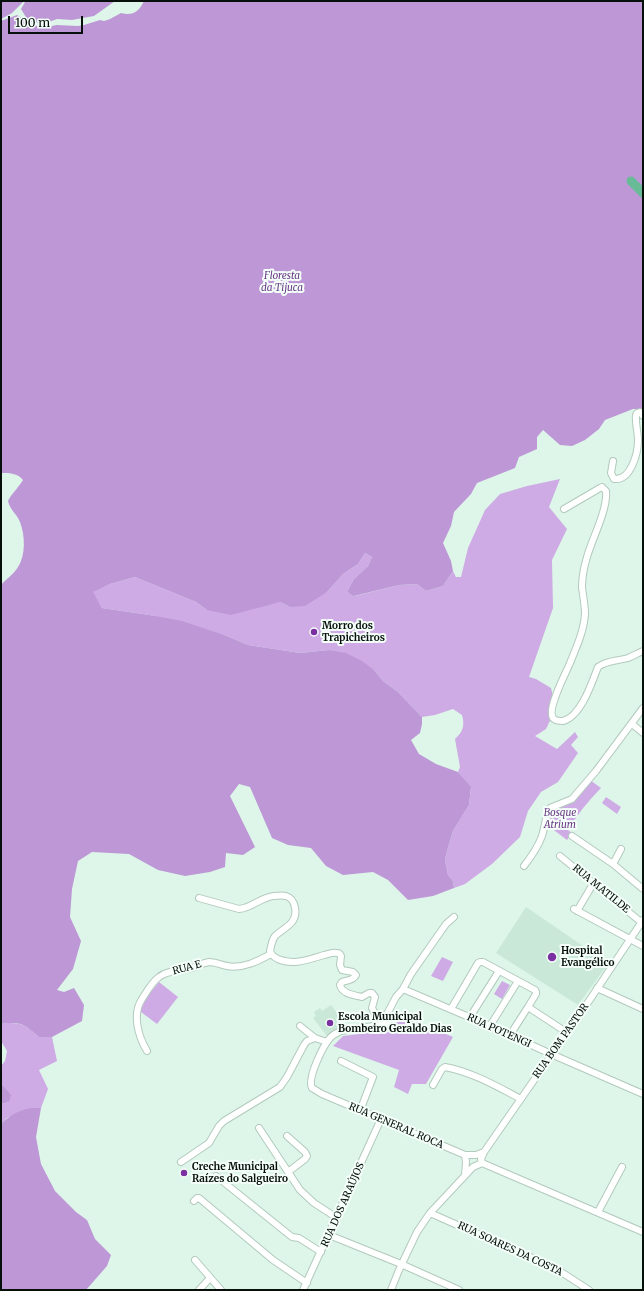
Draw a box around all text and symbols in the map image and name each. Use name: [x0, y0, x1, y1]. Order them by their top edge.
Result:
scale bar: [10, 8, 85, 34]
text: 100 m: [15, 15, 50, 30]
park label: Floresta da Tijuca: [261, 270, 303, 294]
place label: Morro dos Trapicheiros: [322, 620, 385, 644]
marker: Morro dos Trapicheiros: [309, 627, 319, 637]
park label: Bosque Atrium: [544, 807, 576, 830]
street label: RUA MATILDE: [570, 862, 632, 916]
place label: Hospital Evangélico: [561, 945, 614, 968]
marker: Hospital Evangélico: [546, 951, 558, 963]
street label: RUA E: [171, 958, 203, 978]
street label: RUA BOM PASTOR: [531, 1001, 591, 1081]
place label: Escola Municipal Bombeiro Geraldo Dias: [338, 1011, 452, 1034]
street label: RUA POTENGI: [465, 1012, 533, 1050]
marker: Escola Municipal Bombeiro Geraldo Dias: [325, 1018, 335, 1028]
street label: RUA GENERAL ROCA: [347, 1101, 445, 1151]
place label: Creche Municipal Raízes do Salgueiro: [192, 1161, 288, 1184]
street label: RUA DOS ARAÚJOS: [319, 1161, 367, 1249]
marker: Creche Municipal Raízes do Salgueiro: [179, 1168, 189, 1178]
street label: RUA SOARES DA COSTA: [456, 1219, 564, 1279]

